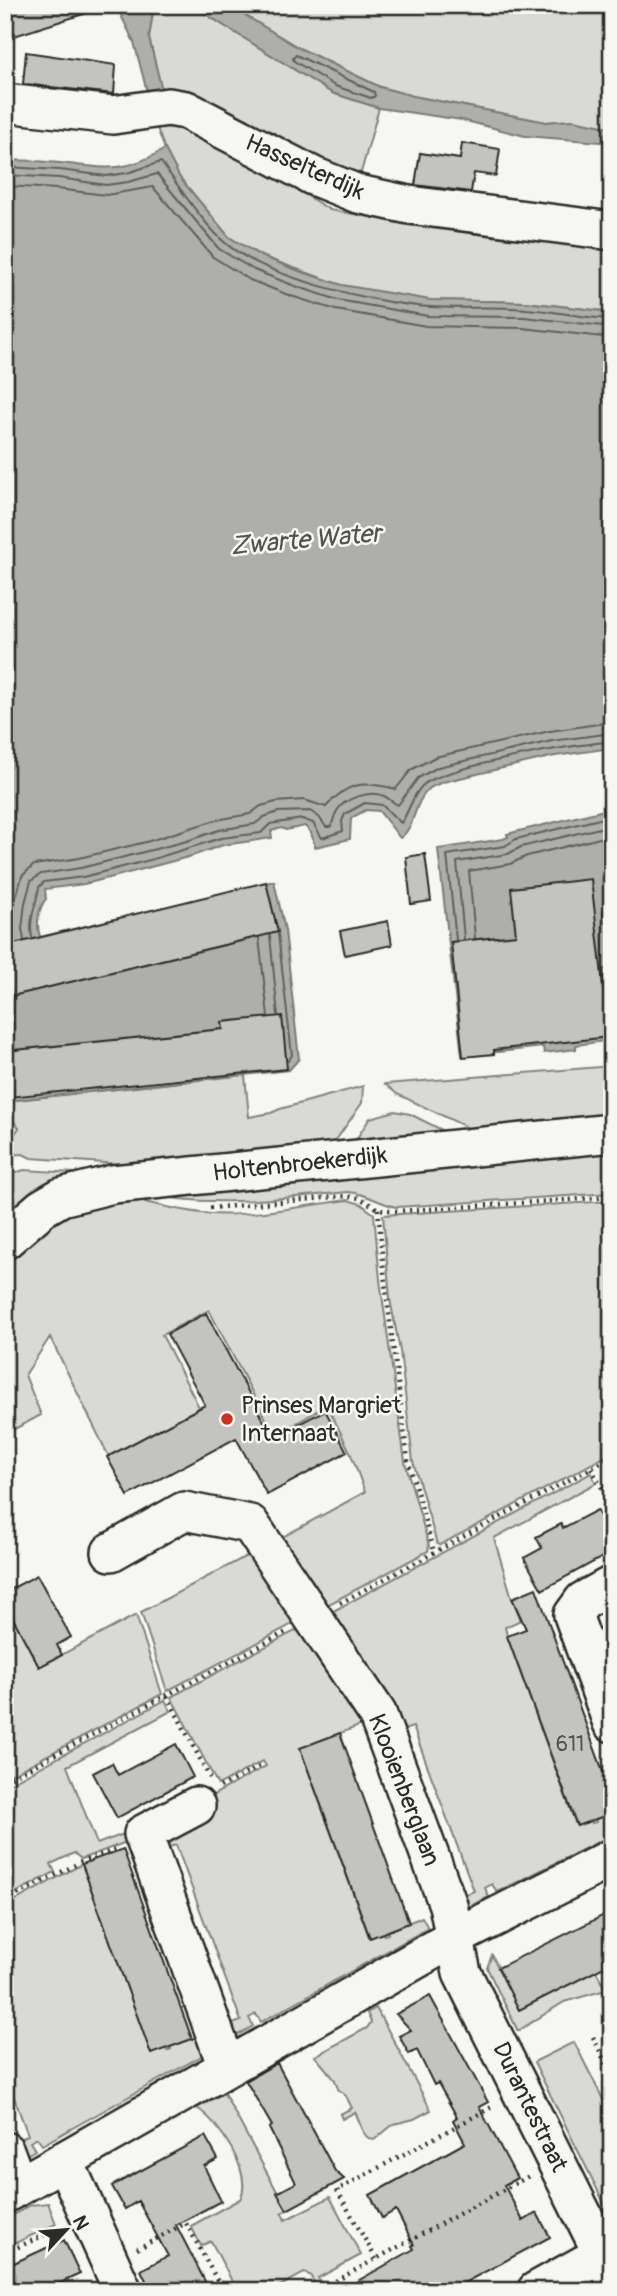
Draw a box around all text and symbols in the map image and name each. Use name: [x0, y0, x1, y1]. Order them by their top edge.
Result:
street label: Hasselterdijk: [241, 128, 369, 206]
water label: Zwarte Water: [229, 517, 386, 563]
street label: Holtenbroekerdijk: [211, 1140, 389, 1188]
place label: Prinses Margriet Internaat: [241, 1391, 402, 1448]
marker: Prinses Margriet Internaat: [219, 1411, 235, 1427]
street label: Klooienberglaan: [362, 1710, 446, 1870]
house number: 611: [556, 1731, 584, 1758]
street label: Durantestraat: [486, 2037, 574, 2177]
north arrow: [32, 2194, 102, 2264]
text: N: [67, 2212, 94, 2234]

